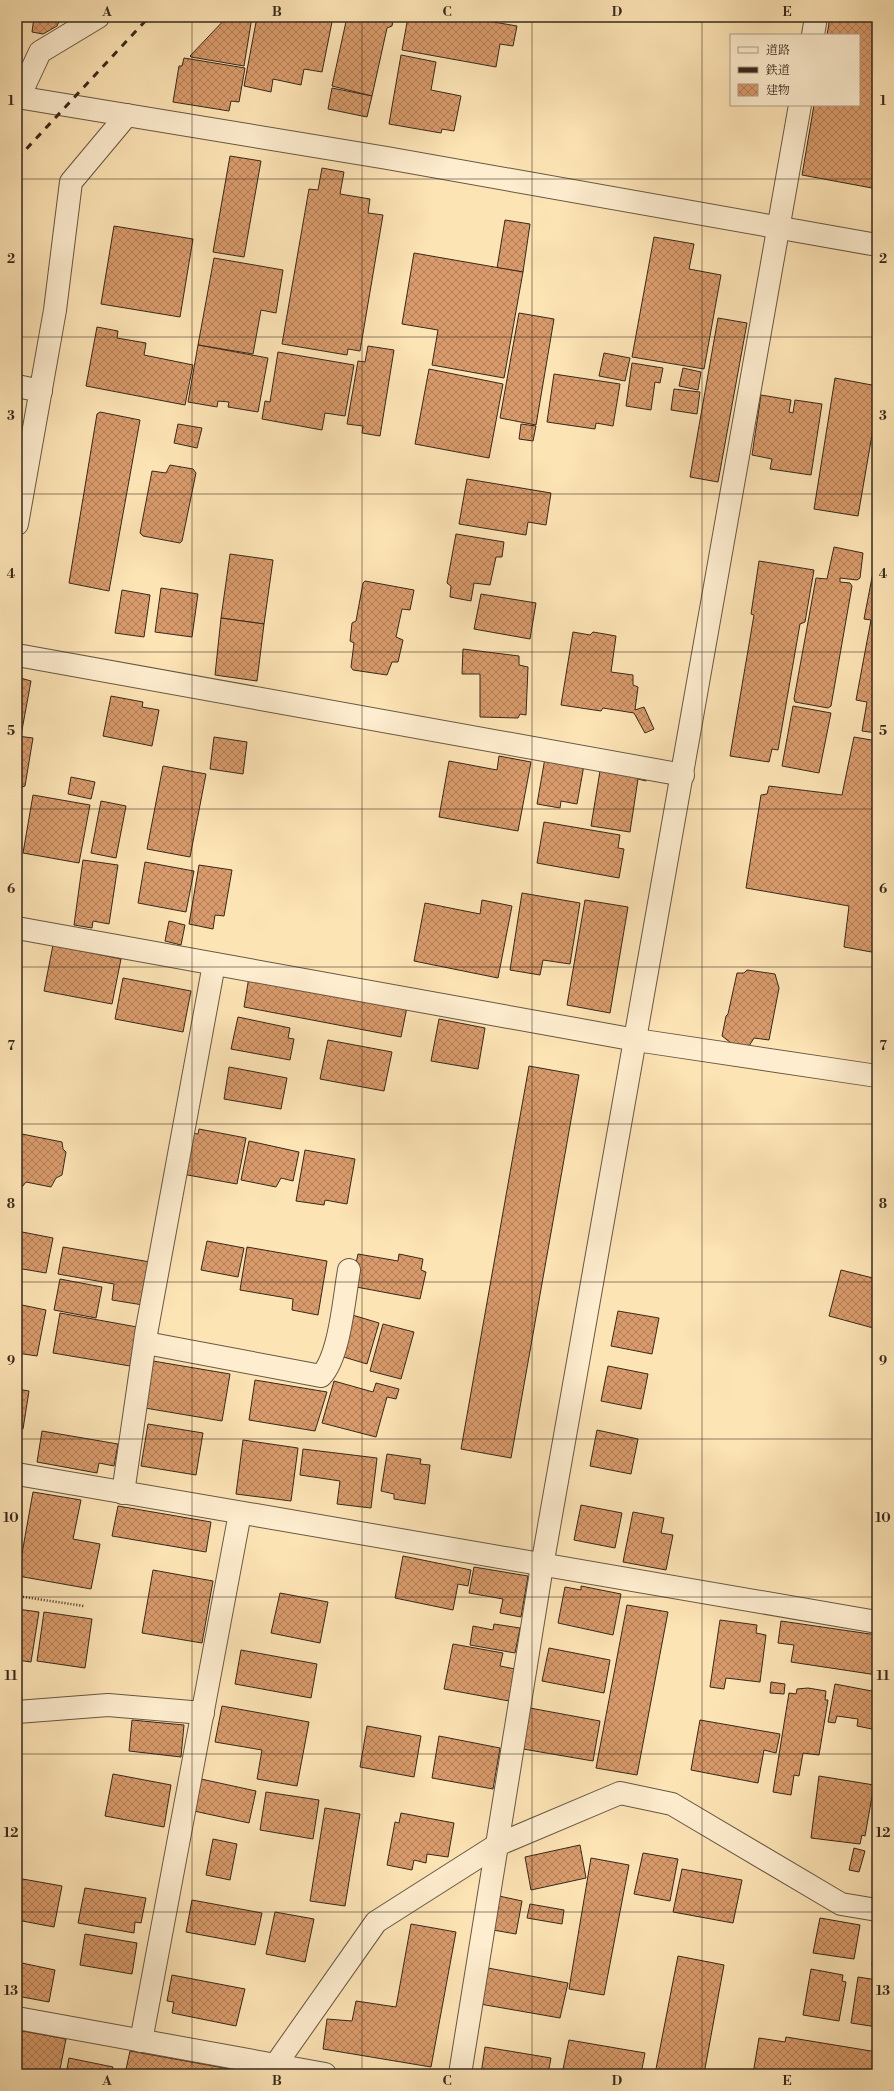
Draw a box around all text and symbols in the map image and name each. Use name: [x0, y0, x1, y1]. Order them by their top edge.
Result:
text: A: [101, 4, 112, 20]
text: B: [272, 4, 282, 20]
text: C: [442, 4, 452, 20]
text: D: [612, 4, 622, 20]
text: E: [782, 4, 792, 20]
legend: [730, 34, 860, 106]
text: 道路: [766, 43, 790, 58]
text: 鉄道: [765, 63, 790, 78]
text: 建物: [766, 83, 790, 98]
text: 1: [8, 93, 15, 109]
text: 1: [880, 93, 887, 109]
text: 2: [7, 251, 15, 267]
text: 2: [879, 251, 887, 267]
text: 3: [7, 408, 15, 424]
text: 3: [879, 408, 887, 424]
text: 4: [7, 566, 16, 582]
text: 4: [879, 566, 888, 582]
text: 5: [7, 723, 15, 739]
text: 5: [879, 723, 887, 739]
text: 6: [7, 881, 15, 897]
text: 6: [879, 881, 887, 897]
text: 7: [7, 1038, 15, 1054]
text: 7: [879, 1038, 887, 1054]
text: 8: [7, 1196, 15, 1212]
text: 8: [879, 1196, 887, 1212]
text: 9: [7, 1353, 15, 1369]
text: 9: [879, 1353, 887, 1369]
text: 10: [3, 1510, 19, 1526]
text: 10: [875, 1510, 891, 1526]
text: 11: [5, 1668, 18, 1684]
text: 11: [877, 1668, 890, 1684]
text: 12: [4, 1825, 18, 1841]
text: 12: [876, 1825, 890, 1841]
text: 13: [4, 1983, 18, 1999]
text: 13: [876, 1983, 890, 1999]
text: A: [101, 2073, 112, 2089]
text: B: [272, 2073, 282, 2089]
text: C: [442, 2073, 452, 2089]
text: D: [612, 2073, 622, 2089]
text: E: [782, 2073, 792, 2089]

